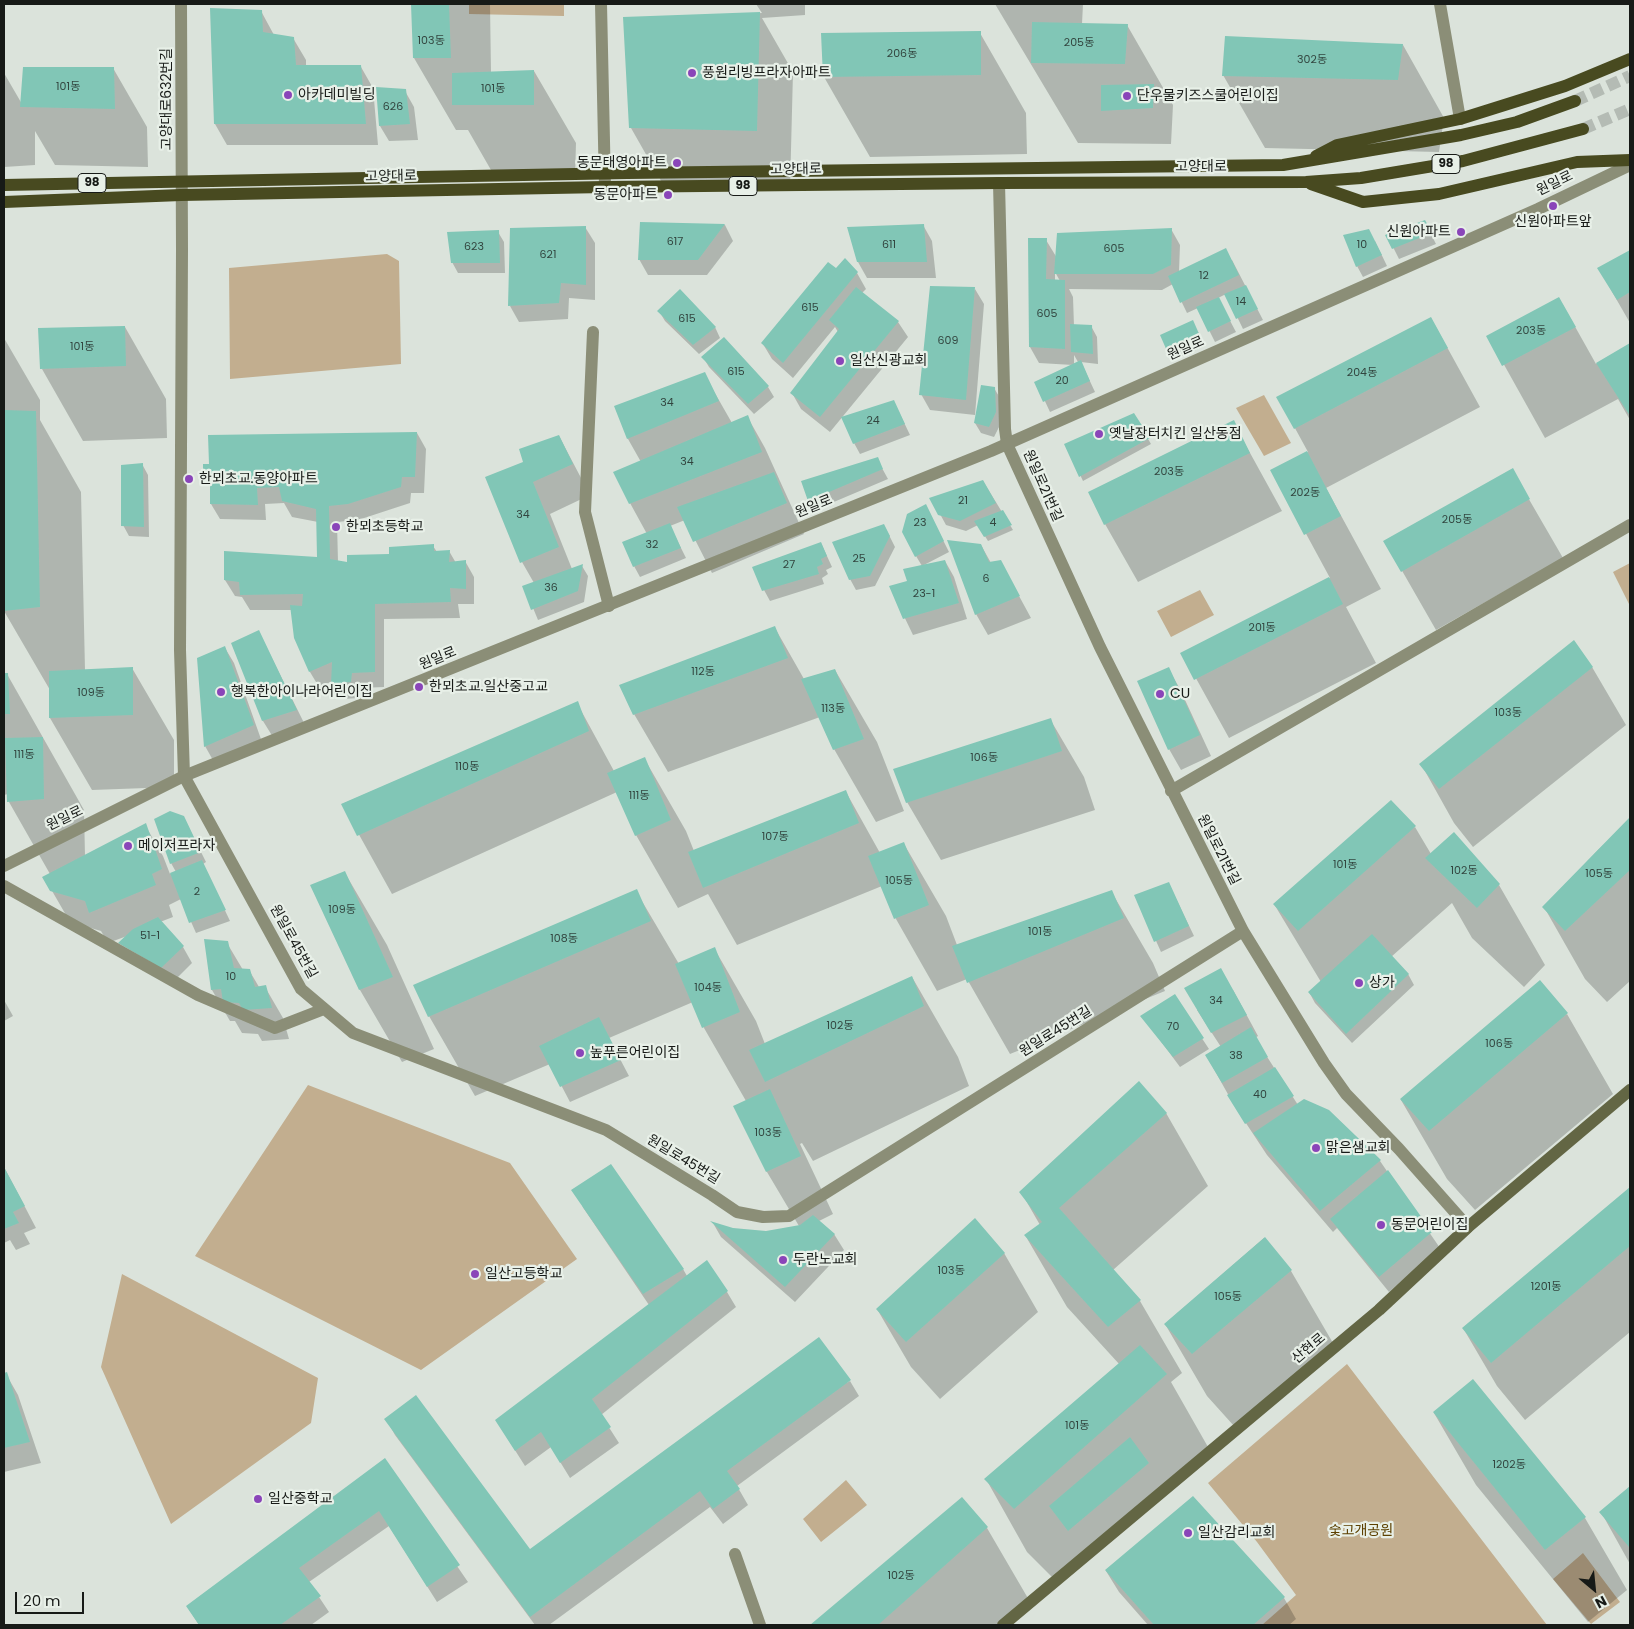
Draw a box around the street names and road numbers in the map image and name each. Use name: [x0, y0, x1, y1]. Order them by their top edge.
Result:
street label: 고양대로632번길: [159, 48, 175, 150]
road number: 98: [1432, 154, 1460, 173]
street label: 고양대로: [1175, 159, 1227, 175]
street label: 고양대로: [770, 161, 822, 179]
street label: 고양대로: [365, 168, 417, 186]
street label: 원일로: [1534, 168, 1576, 200]
road number: 98: [78, 174, 106, 192]
road number: 98: [729, 177, 757, 196]
street label: 원일로: [1165, 333, 1207, 365]
street label: 원일로21번길: [1019, 447, 1065, 525]
street label: 원일로: [793, 492, 835, 522]
street label: 원일로: [417, 644, 459, 674]
street label: 원일로: [44, 803, 86, 835]
street label: 원일로21번길: [1193, 812, 1243, 888]
street label: 원일로45번길: [266, 902, 320, 982]
street label: 원일로45번길: [1017, 1003, 1095, 1061]
street label: 원일로45번길: [644, 1132, 722, 1188]
street label: 산현로: [1289, 1330, 1329, 1368]

